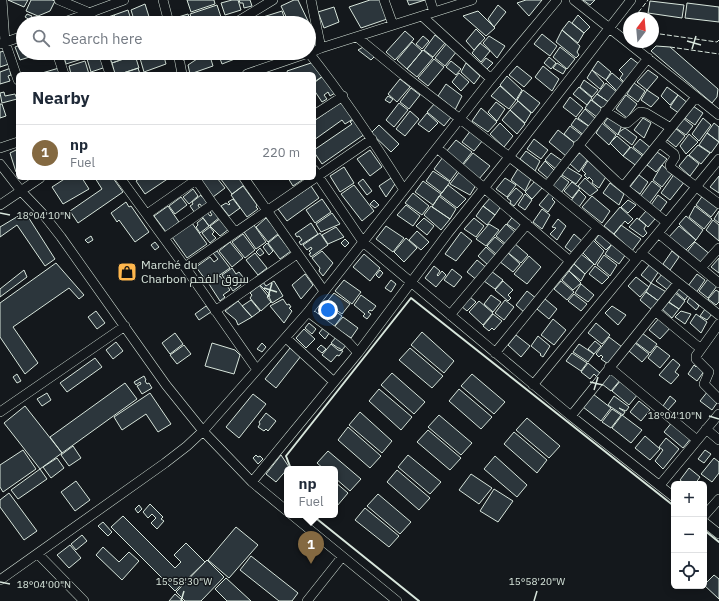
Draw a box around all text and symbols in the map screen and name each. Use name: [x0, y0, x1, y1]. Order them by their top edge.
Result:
north arrow: [623, 12, 659, 48]
search box: [16, 16, 316, 60]
icon: search: [30, 27, 52, 49]
text: Search here: [62, 29, 142, 48]
text: Nearby: [32, 87, 90, 109]
text: np: [70, 135, 88, 154]
text: 1: [41, 144, 49, 161]
text: 220 m: [262, 144, 300, 161]
text: Fuel: [70, 154, 95, 171]
text: 18°04'10"N: [17, 209, 71, 222]
place label: Marché du Charbon سوق الفحم: [141, 257, 249, 287]
shop icon: Marché du Charbon سوق الفحم: [116, 261, 138, 283]
your location: [318, 300, 338, 320]
text: 18°04'10"N: [648, 409, 702, 422]
popup: [284, 466, 338, 518]
text: np: [299, 474, 317, 493]
map controls: [671, 481, 707, 589]
button: +: [671, 481, 707, 517]
text: Fuel: [299, 493, 324, 510]
button: −: [671, 517, 707, 553]
pin: 1: [298, 531, 324, 564]
button: locate: [671, 553, 707, 589]
text: 15°58'30"W: [156, 575, 212, 588]
text: 15°58'20"W: [509, 575, 565, 588]
text: 18°04'00"N: [17, 578, 71, 591]

